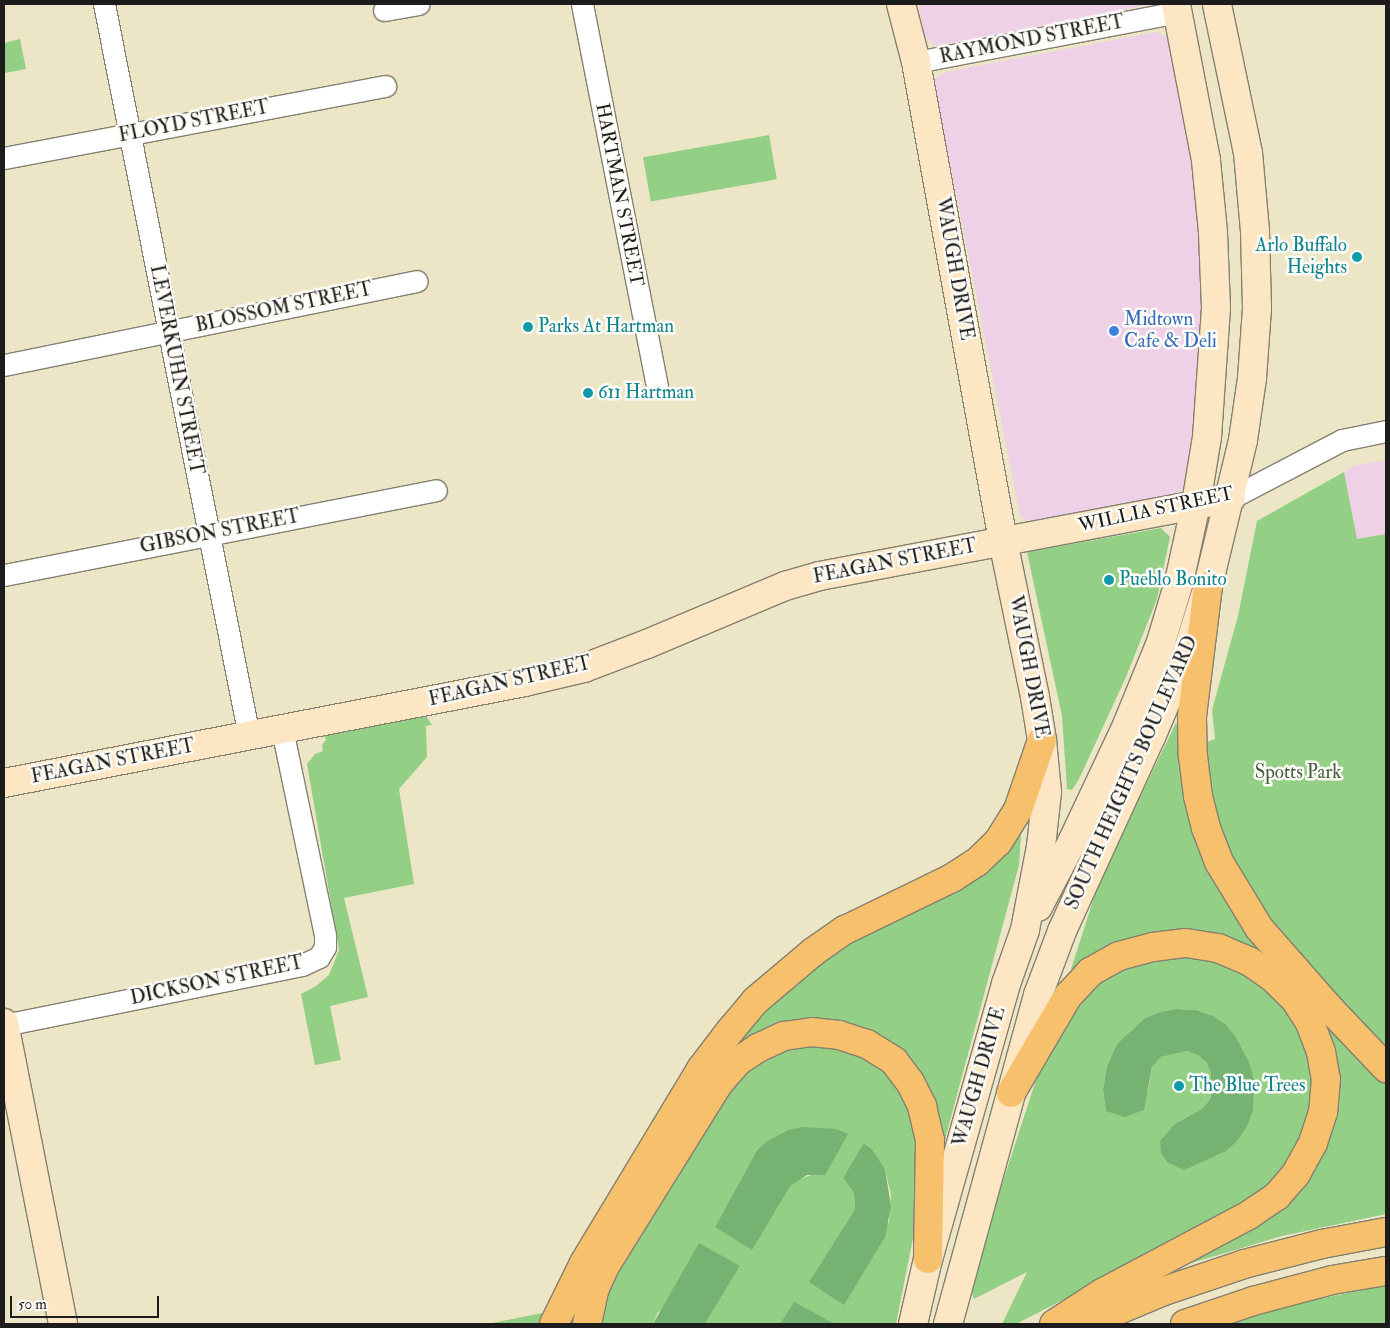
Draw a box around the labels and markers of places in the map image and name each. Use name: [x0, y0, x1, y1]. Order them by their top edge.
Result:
place label: Arlo Buffalo Heights: [1255, 235, 1347, 279]
marker: Arlo Buffalo Heights: [1351, 251, 1363, 263]
place label: Midtown Cafe & Deli: [1124, 309, 1217, 353]
place label: Parks At Hartman: [538, 316, 674, 338]
marker: Parks At Hartman: [522, 321, 534, 333]
marker: Midtown Cafe & Deli: [1108, 325, 1120, 337]
place label: 611 Hartman: [598, 382, 694, 404]
marker: 611 Hartman: [582, 387, 594, 399]
place label: Pueblo Bonito: [1119, 569, 1227, 591]
marker: Pueblo Bonito: [1103, 574, 1115, 586]
place label: The Blue Trees: [1189, 1075, 1305, 1097]
marker: The Blue Trees: [1173, 1080, 1185, 1092]

